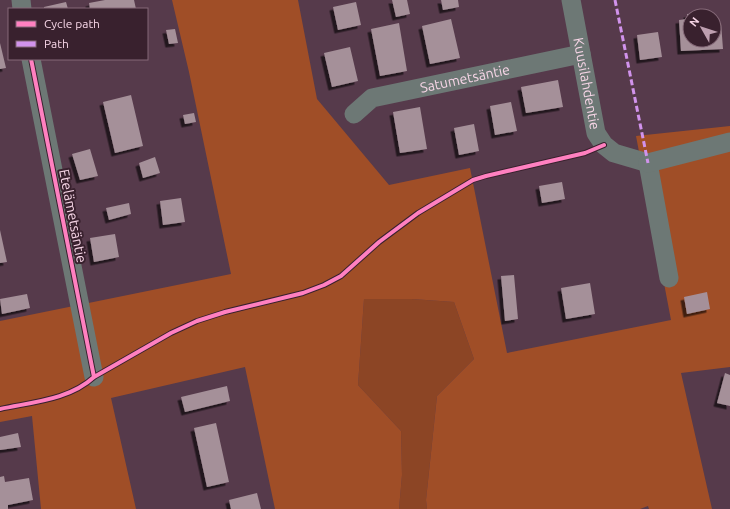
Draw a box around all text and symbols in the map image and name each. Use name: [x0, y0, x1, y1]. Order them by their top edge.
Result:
legend: [8, 8, 148, 60]
north arrow: [682, 8, 722, 48]
text: N: [687, 15, 701, 29]
text: Cycle path: [44, 17, 100, 30]
street label: Kuusilahdentie: [570, 36, 603, 131]
text: Path: [44, 37, 69, 50]
street label: Satumetsäntie: [419, 61, 511, 96]
street label: Etelämetsäntie: [56, 168, 90, 264]

